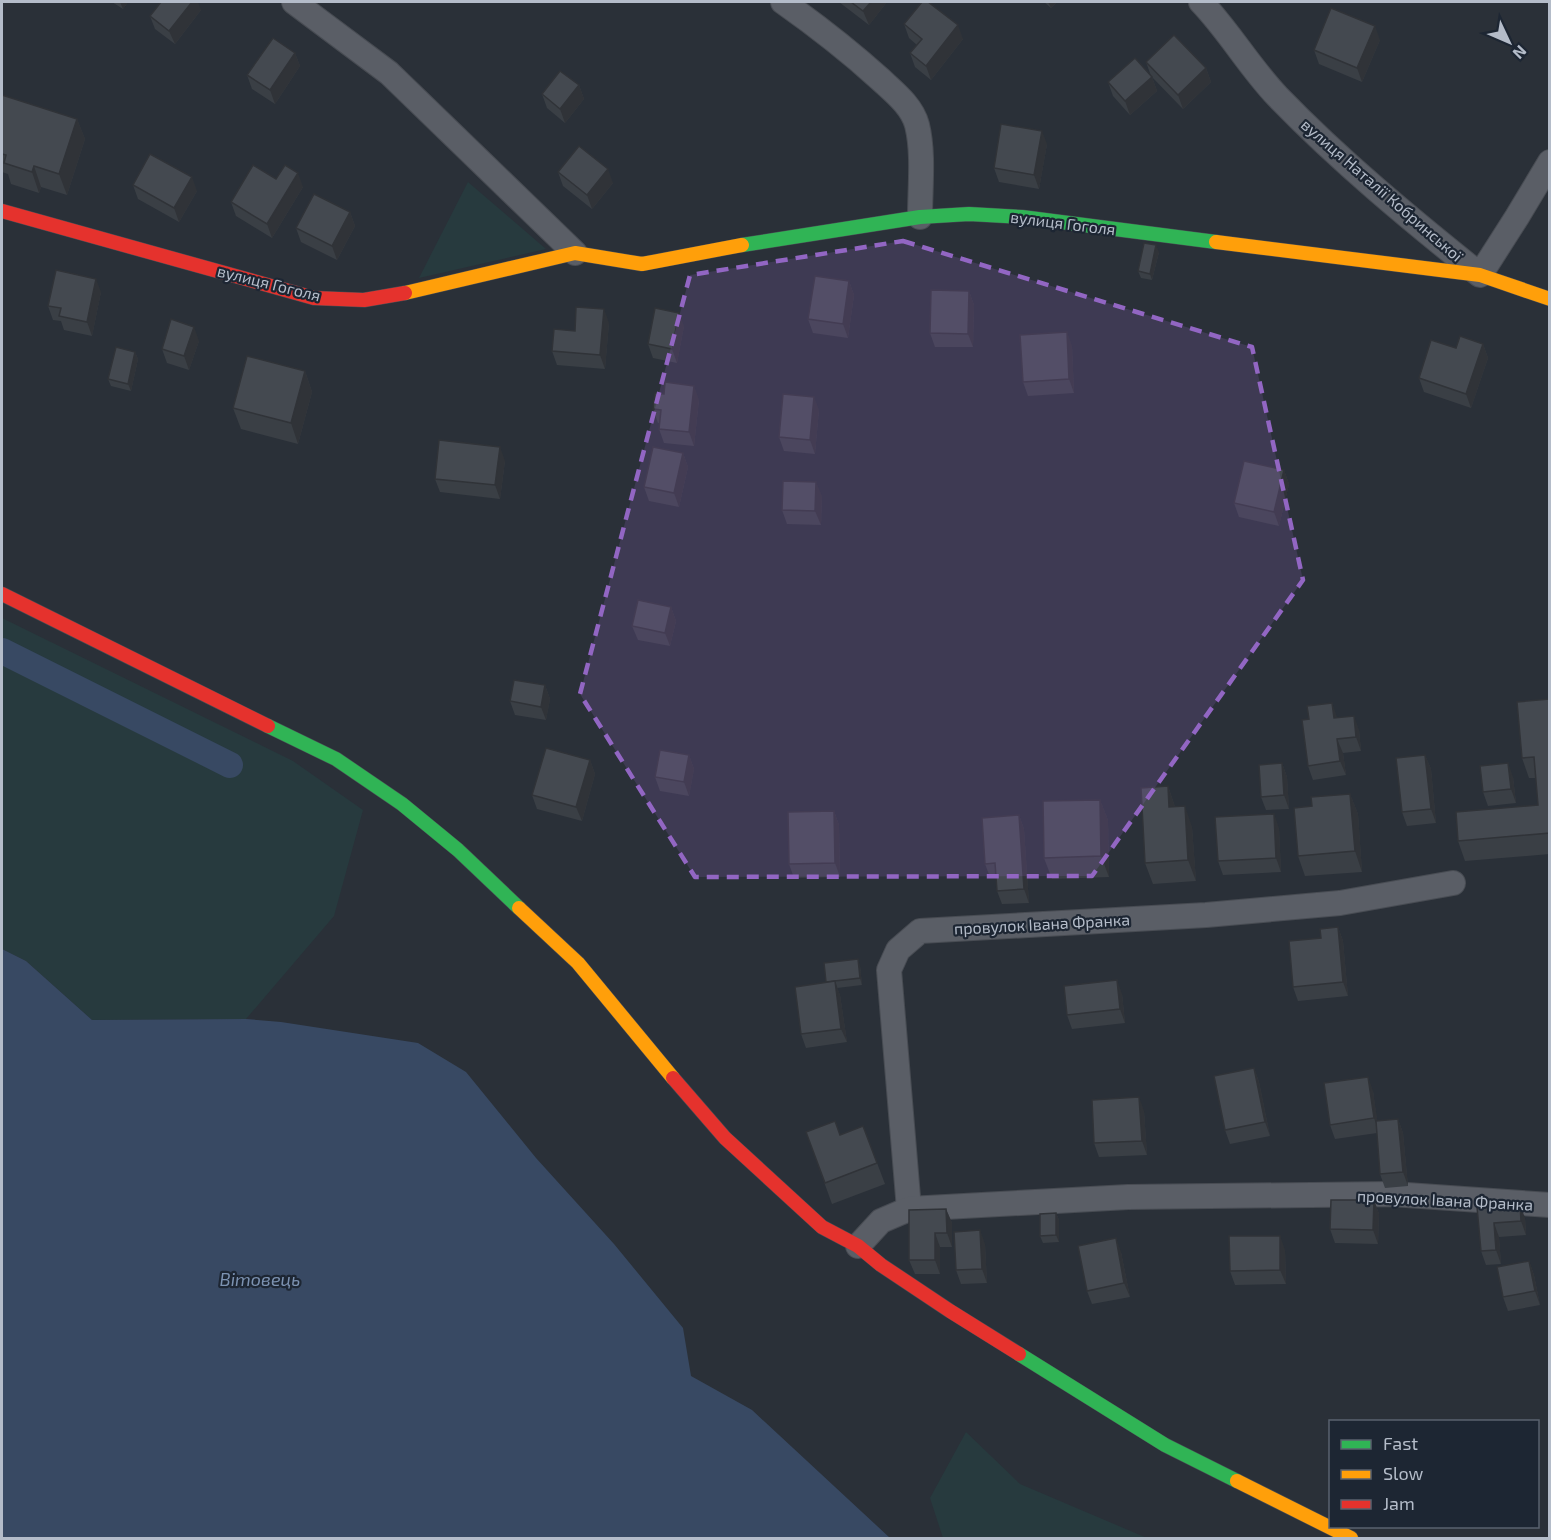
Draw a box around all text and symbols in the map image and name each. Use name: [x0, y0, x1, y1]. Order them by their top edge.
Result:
north arrow: [1479, 12, 1539, 72]
text: N: [1509, 42, 1531, 64]
street label: вулиця Наталії Кобринської: [1297, 114, 1468, 266]
street label: вулиця Гоголя: [1009, 207, 1117, 239]
street label: вулиця Гоголя: [215, 261, 323, 305]
street label: провулок Івана Франка: [953, 909, 1131, 939]
street label: провулок Івана Франка: [1356, 1185, 1534, 1215]
water label: Вітовець: [220, 1268, 300, 1290]
legend: [1329, 1420, 1539, 1528]
text: Fast: [1383, 1432, 1418, 1454]
text: Slow: [1383, 1462, 1424, 1484]
text: Jam: [1383, 1492, 1415, 1514]

